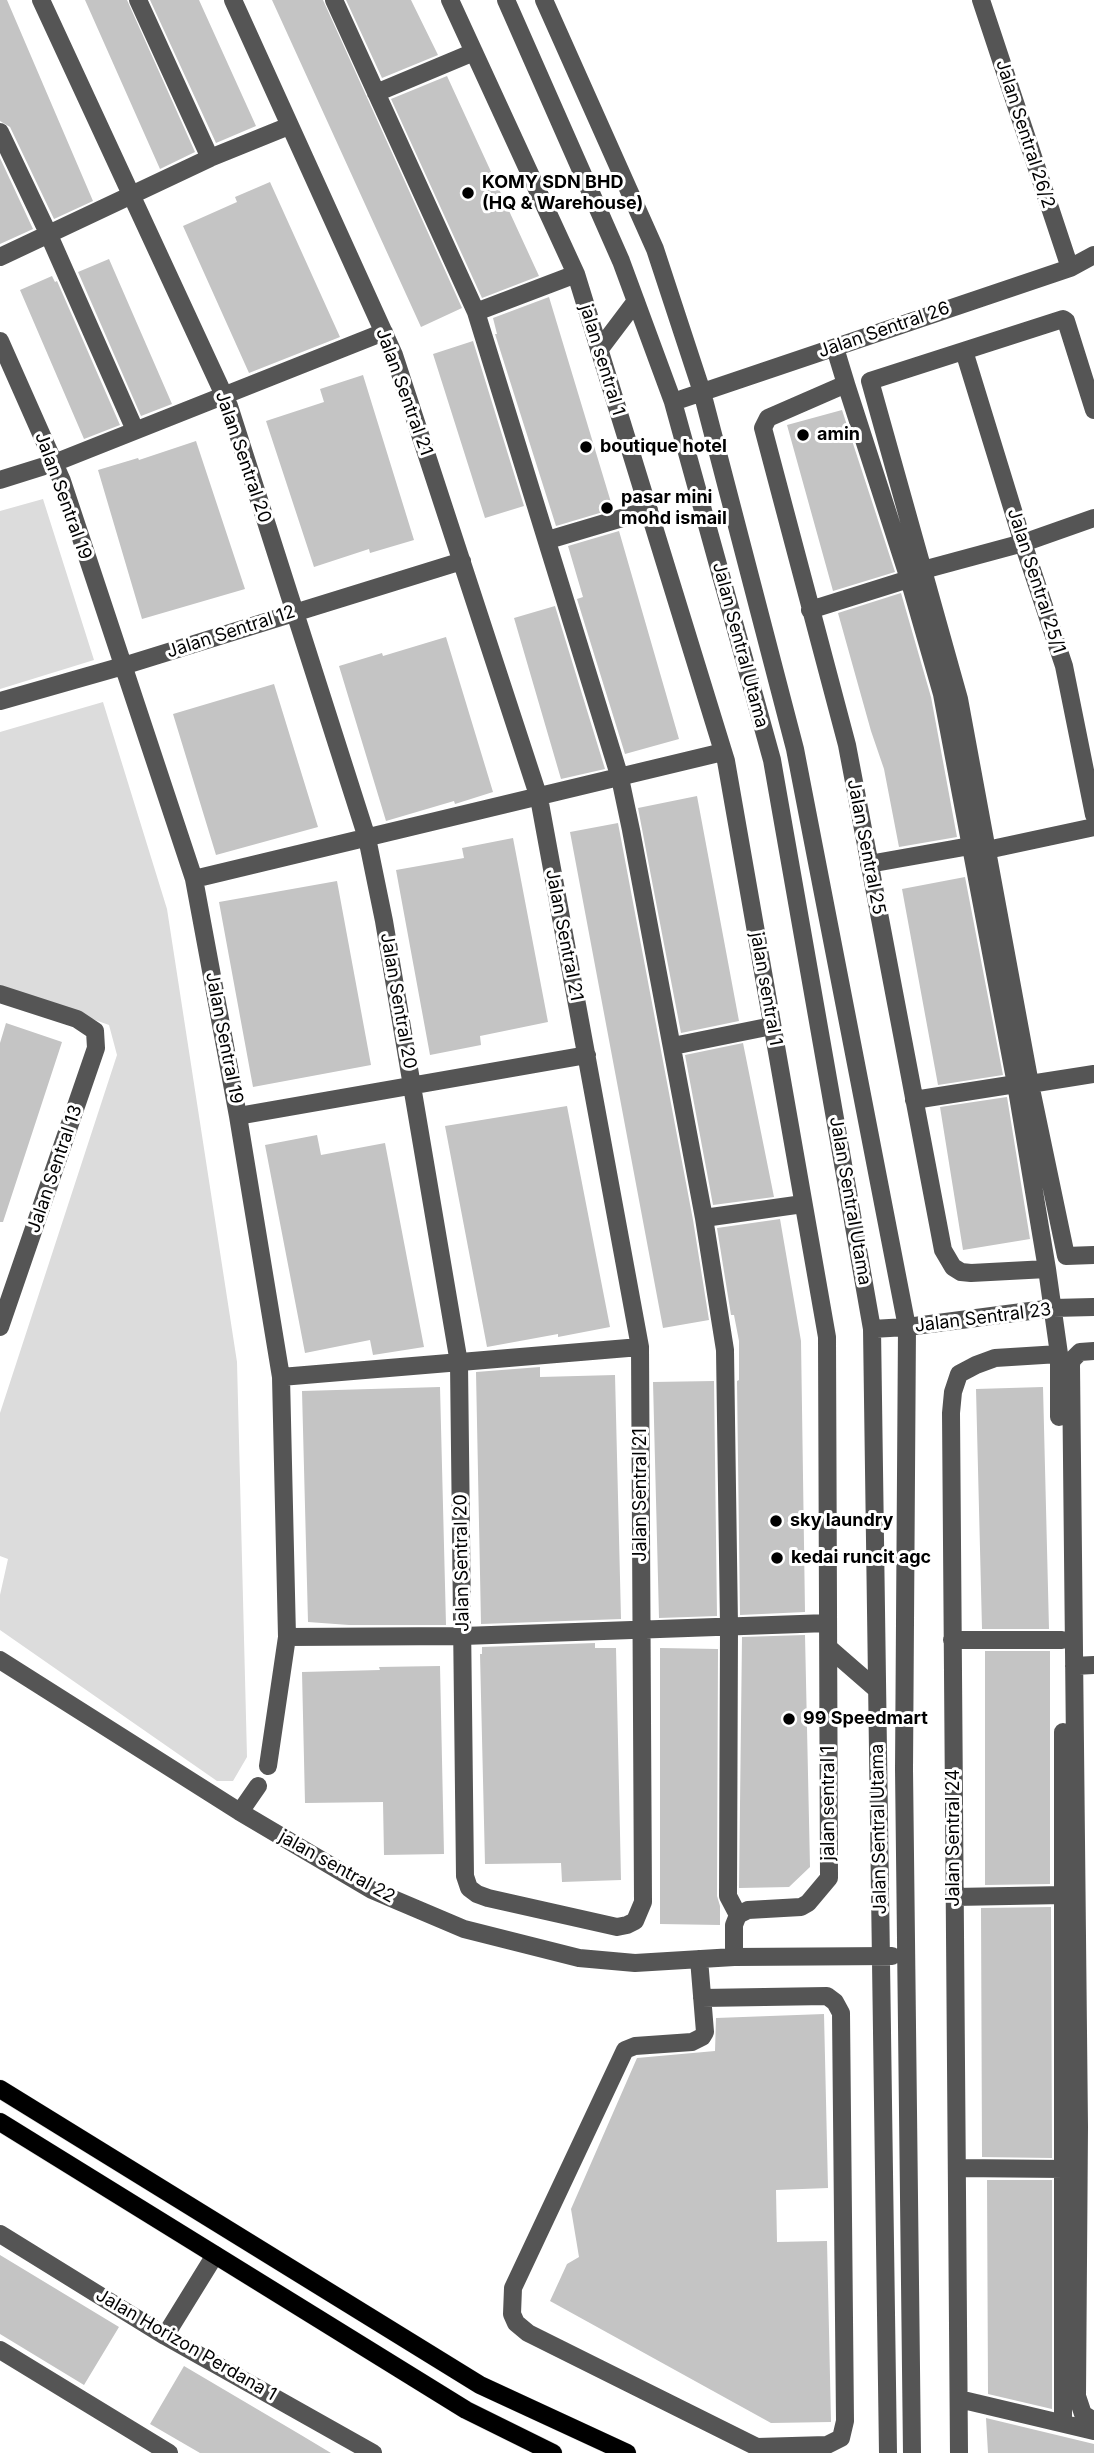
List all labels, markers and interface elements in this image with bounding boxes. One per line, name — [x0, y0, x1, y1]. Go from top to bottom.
street label: Jalan Sentral 26/2 — [991, 57, 1059, 211]
place label: KOMY SDN BHD (HQ & Warehouse) — [482, 172, 643, 214]
marker: KOMY SDN BHD (HQ & Warehouse) — [460, 185, 476, 201]
street label: Jalan Sentral 26 — [815, 297, 953, 363]
street label: jalan sentral 1 — [575, 302, 629, 418]
street label: Jalan Sentral 21 — [371, 325, 437, 459]
street label: Jalan Sentral 20 — [210, 388, 276, 526]
place label: amin — [817, 424, 860, 446]
marker: amin — [795, 427, 811, 443]
street label: Jalan Sentral 19 — [30, 429, 96, 563]
place label: boutique hotel — [600, 436, 727, 458]
marker: boutique hotel — [578, 439, 594, 455]
place label: pasar mini mohd ismail — [621, 487, 727, 530]
marker: pasar mini mohd ismail — [599, 500, 615, 516]
street label: Jalan Sentral 25/1 — [1002, 506, 1070, 656]
street label: Jalan Sentral Utama — [707, 560, 773, 730]
street label: Jalan Sentral 12 — [164, 601, 298, 663]
street label: Jalan Sentral 25 — [842, 778, 890, 916]
street label: Jalan Sentral 21 — [541, 867, 587, 1003]
street label: Jalan Sentral 20 — [375, 931, 421, 1071]
street label: jalan sentral 1 — [745, 931, 787, 1047]
street label: Jalan Sentral 19 — [201, 970, 247, 1106]
street label: Jalan Sentral 13 — [23, 1102, 87, 1236]
street label: Jalan Sentral Utama — [825, 1115, 875, 1287]
street label: Jalan Sentral 23 — [913, 1299, 1053, 1337]
street label: Jalan Sentral 21 — [630, 1428, 652, 1562]
street label: Jalan Sentral 20 — [450, 1494, 474, 1632]
place label: sky laundry — [790, 1510, 893, 1532]
marker: sky laundry — [768, 1513, 784, 1529]
place label: kedai runcit agc — [791, 1547, 931, 1569]
marker: kedai runcit agc — [769, 1550, 785, 1566]
place label: 99 Speedmart — [803, 1708, 928, 1730]
marker: 99 Speedmart — [781, 1711, 797, 1727]
street label: Jalan Sentral Utama — [867, 1743, 891, 1915]
street label: jalan sentral 1 — [818, 1746, 840, 1860]
street label: Jalan Sentral 24 — [943, 1769, 965, 1907]
street label: jalan sentral 22 — [275, 1826, 399, 1908]
street label: Jalan Horizon Perdana 1 — [92, 2284, 280, 2406]

